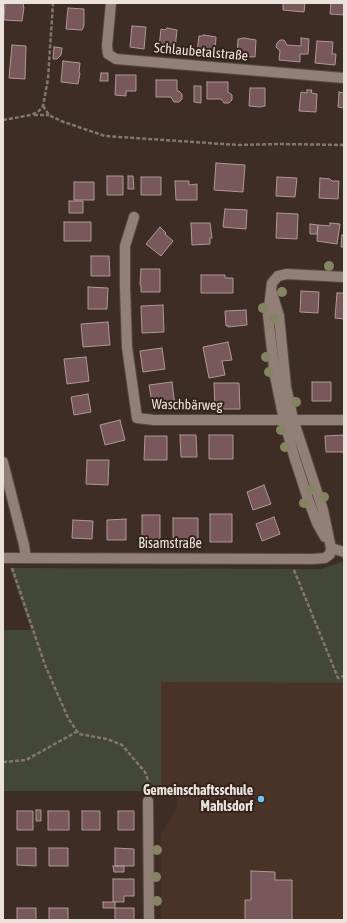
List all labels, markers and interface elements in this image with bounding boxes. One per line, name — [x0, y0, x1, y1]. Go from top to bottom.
street label: Schlaubetalstraße — [153, 40, 249, 64]
street label: Waschbärweg — [151, 396, 223, 414]
street label: Bisamstraße — [138, 536, 202, 552]
place label: Gemeinschaftsschule Mahlsdorf — [143, 783, 253, 816]
marker: Gemeinschaftsschule Mahlsdorf — [256, 794, 266, 804]

